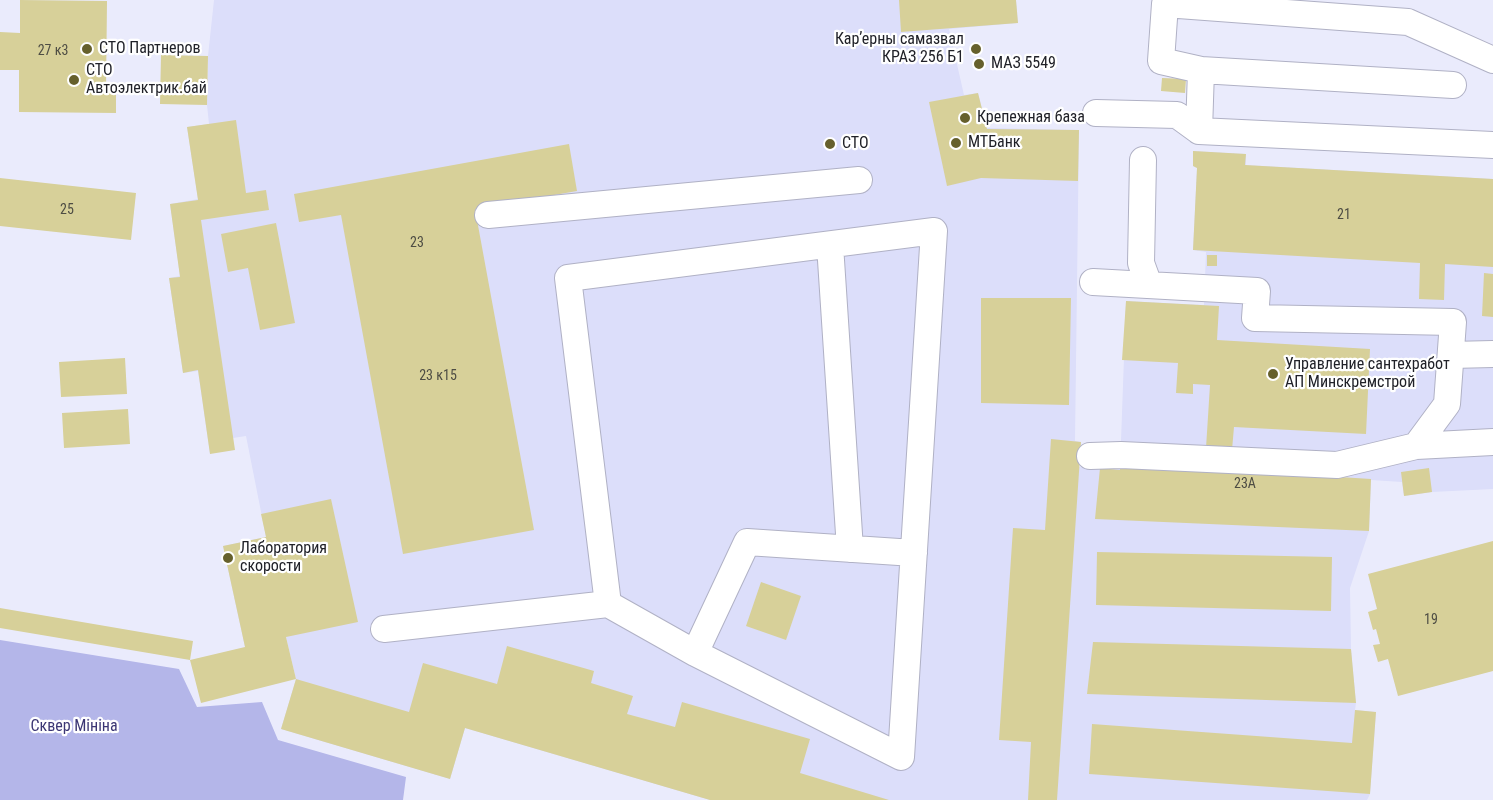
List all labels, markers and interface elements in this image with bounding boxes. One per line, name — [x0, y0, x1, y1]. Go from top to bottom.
place label: Карʼерны самазвал КРАЗ 256 Б1 — [835, 30, 964, 68]
place label: СТО Партнеров — [99, 39, 201, 59]
marker: СТО Партнеров — [80, 42, 94, 56]
marker: Карʼерны самазвал КРАЗ 256 Б1 — [969, 42, 983, 56]
house number: 27 к3 — [38, 43, 68, 59]
place label: МАЗ 5549 — [991, 54, 1056, 74]
marker: МАЗ 5549 — [972, 57, 986, 71]
place label: СТО Автоэлектрик.бай — [86, 61, 207, 99]
marker: СТО Автоэлектрик.бай — [67, 73, 81, 87]
place label: Крепежная база — [977, 108, 1085, 128]
marker: Крепежная база — [958, 111, 972, 125]
place label: МТБанк — [968, 133, 1020, 153]
place label: СТО — [842, 134, 869, 154]
marker: МТБанк — [949, 136, 963, 150]
marker: СТО — [823, 137, 837, 151]
house number: 25 — [60, 202, 74, 218]
house number: 21 — [1337, 207, 1351, 223]
house number: 23 — [410, 235, 424, 251]
place label: Управление сантехработ АП Минскремстрой — [1285, 355, 1450, 393]
marker: Управление сантехработ АП Минскремстрой — [1266, 367, 1280, 381]
house number: 23 к15 — [419, 368, 457, 384]
house number: 23А — [1234, 476, 1256, 492]
place label: Лаборатория скорости — [240, 539, 327, 577]
marker: Лаборатория скорости — [221, 551, 235, 565]
house number: 19 — [1424, 612, 1438, 628]
park label: Сквер Мініна — [30, 717, 118, 737]

